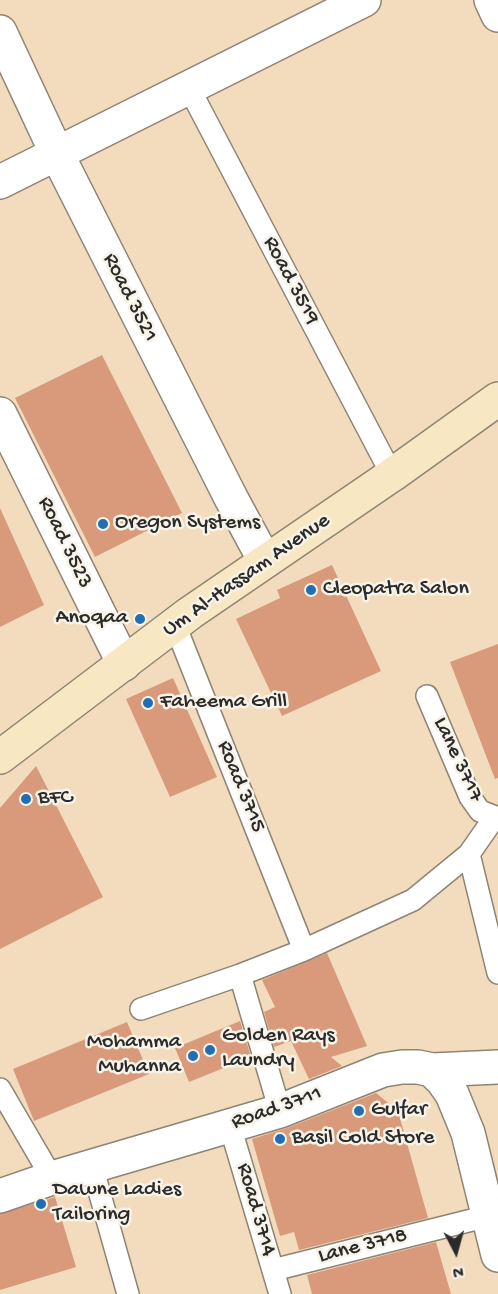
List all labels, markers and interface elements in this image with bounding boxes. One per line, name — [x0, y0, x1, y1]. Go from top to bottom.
street label: Road 3519 — [256, 232, 324, 330]
street label: Road 3521 — [95, 249, 163, 347]
street label: Road 3523 — [31, 493, 97, 593]
street label: Um Al-Hassam Avenue — [158, 508, 336, 644]
place label: Oregon Systems — [115, 511, 260, 537]
marker: Oregon Systems — [96, 517, 110, 531]
place label: Cleopatra Salon — [323, 577, 469, 603]
marker: Cleopatra Salon — [304, 583, 318, 597]
place label: Anoqaa — [56, 606, 128, 632]
marker: Anoqaa — [133, 612, 147, 626]
place label: Faheema Grill — [160, 690, 287, 716]
marker: Faheema Grill — [141, 696, 155, 710]
street label: Lane 3717 — [426, 713, 488, 807]
street label: Road 3715 — [210, 737, 270, 837]
place label: BFC — [38, 786, 72, 812]
marker: BFC — [19, 792, 33, 806]
place label: Golden Rays Laundry — [222, 1024, 335, 1076]
place label: Mohamma Muhanna — [87, 1030, 181, 1082]
marker: Golden Rays Laundry — [203, 1043, 217, 1057]
marker: Mohamma Muhanna — [186, 1049, 200, 1063]
street label: Road 3711 — [228, 1081, 326, 1137]
place label: Gulfar — [371, 1098, 427, 1124]
marker: Gulfar — [352, 1104, 366, 1118]
place label: Basil Cold Store — [292, 1126, 434, 1152]
marker: Basil Cold Store — [273, 1132, 287, 1146]
street label: Road 3714 — [229, 1161, 281, 1259]
place label: Dawne Ladies Tailoring — [53, 1178, 181, 1230]
marker: Dawne Ladies Tailoring — [34, 1197, 48, 1211]
north arrow — [426, 1222, 486, 1282]
street label: Lane 3718 — [316, 1223, 410, 1271]
text: N — [452, 1260, 464, 1280]

